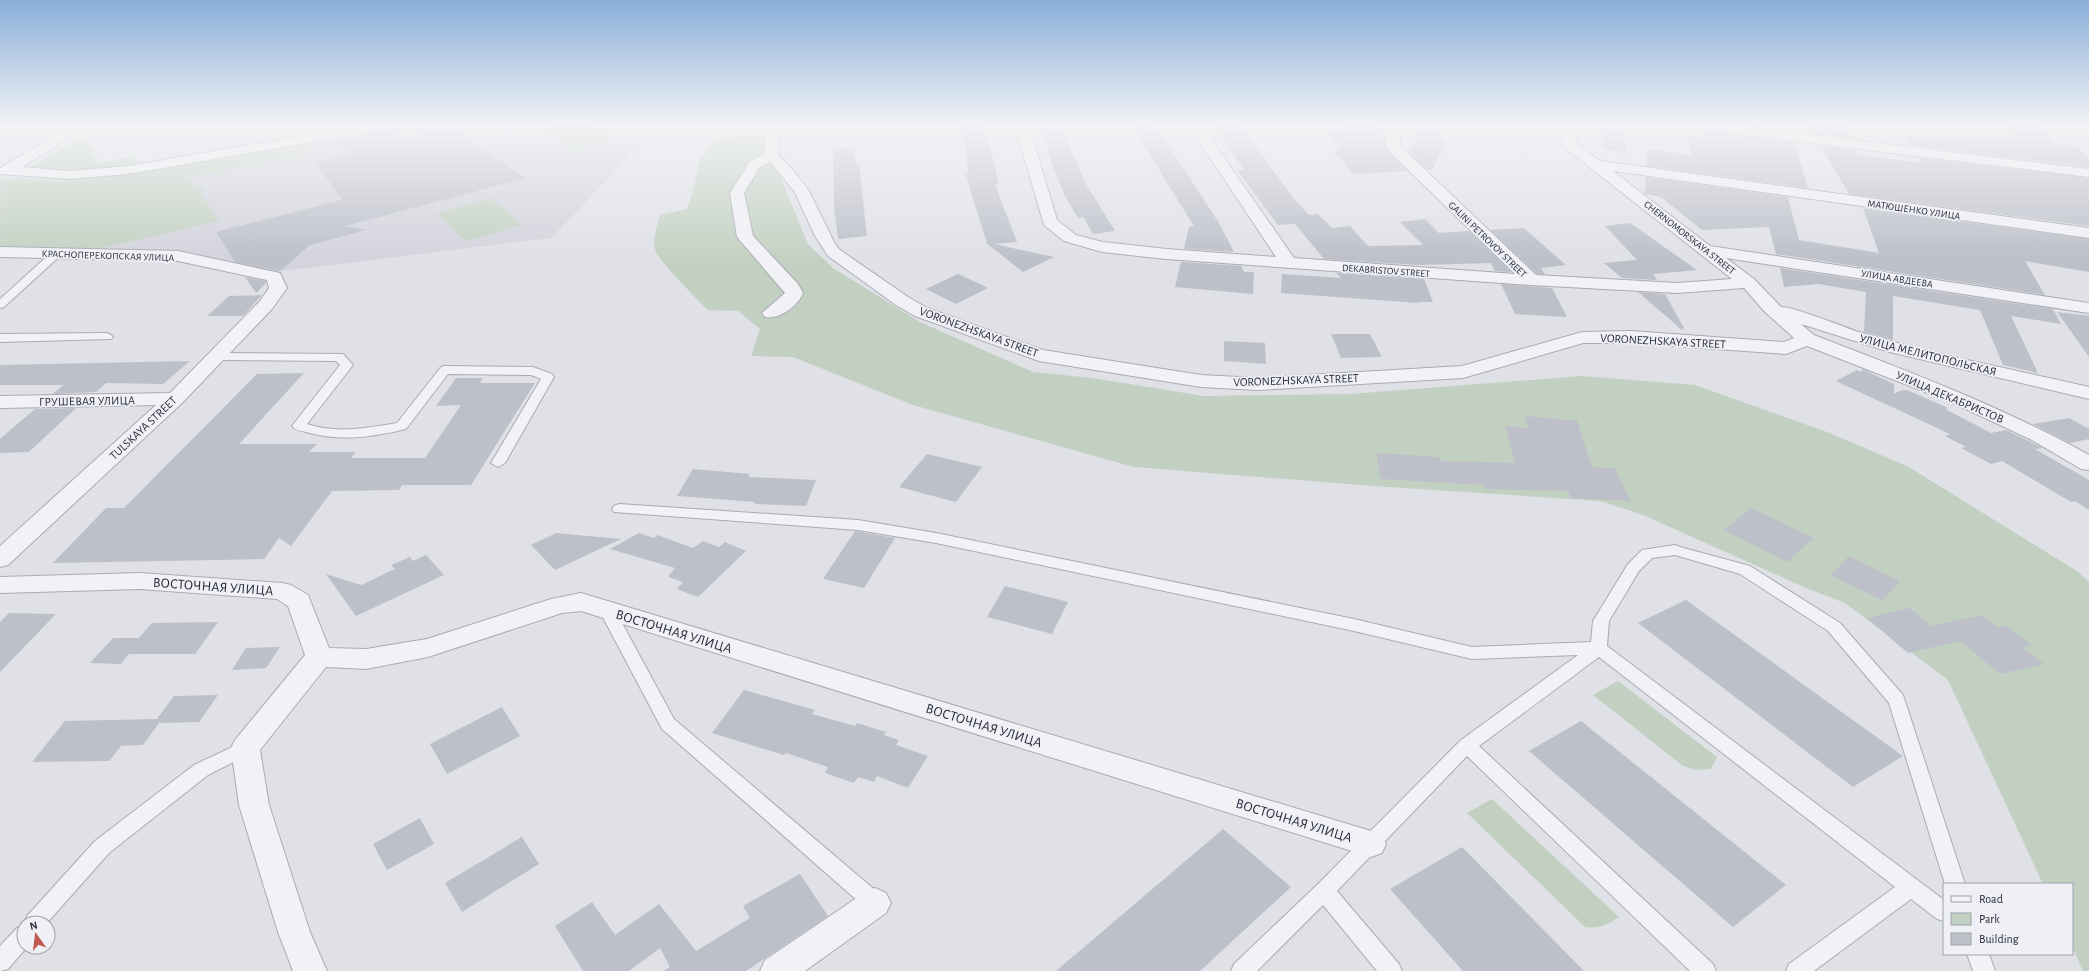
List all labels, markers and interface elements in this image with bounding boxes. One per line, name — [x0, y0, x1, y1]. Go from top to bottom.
street label: CHERNOMORSKAYA STREET — [1642, 199, 1737, 276]
street label: МАТЮШЕНКО УЛИЦА — [1867, 199, 1961, 221]
street label: GALINI PETROVOY STREET — [1446, 200, 1528, 280]
street label: КРАСНОПЕРЕКОПСКАЯ УЛИЦА — [42, 249, 175, 263]
street label: DEKABRISTOV STREET — [1342, 263, 1430, 279]
street label: УЛИЦА АВДЕЕВА — [1860, 268, 1934, 290]
street label: VORONEZHSKAYA STREET — [918, 305, 1040, 359]
street label: VORONEZHSKAYA STREET — [1600, 332, 1726, 350]
street label: УЛИЦА МЕЛИТОПОЛЬСКАЯ — [1858, 332, 1998, 378]
street label: УЛИЦА ДЕКАБРИСТОВ — [1894, 369, 2006, 425]
street label: VORONEZHSKAYA STREET — [1233, 372, 1359, 388]
street label: ГРУШЕВАЯ УЛИЦА — [39, 394, 135, 408]
street label: TULSKAYA STREET — [107, 394, 179, 462]
street label: ВОСТОЧНАЯ УЛИЦА — [152, 576, 274, 598]
street label: ВОСТОЧНАЯ УЛИЦА — [614, 608, 734, 656]
street label: ВОСТОЧНАЯ УЛИЦА — [924, 702, 1044, 750]
street label: ВОСТОЧНАЯ УЛИЦА — [1234, 797, 1354, 845]
legend — [1943, 883, 2073, 955]
text: Road — [1979, 893, 2003, 905]
text: Park — [1979, 913, 2000, 925]
north arrow — [16, 915, 56, 955]
text: N — [29, 920, 39, 932]
text: Building — [1979, 933, 2019, 945]

